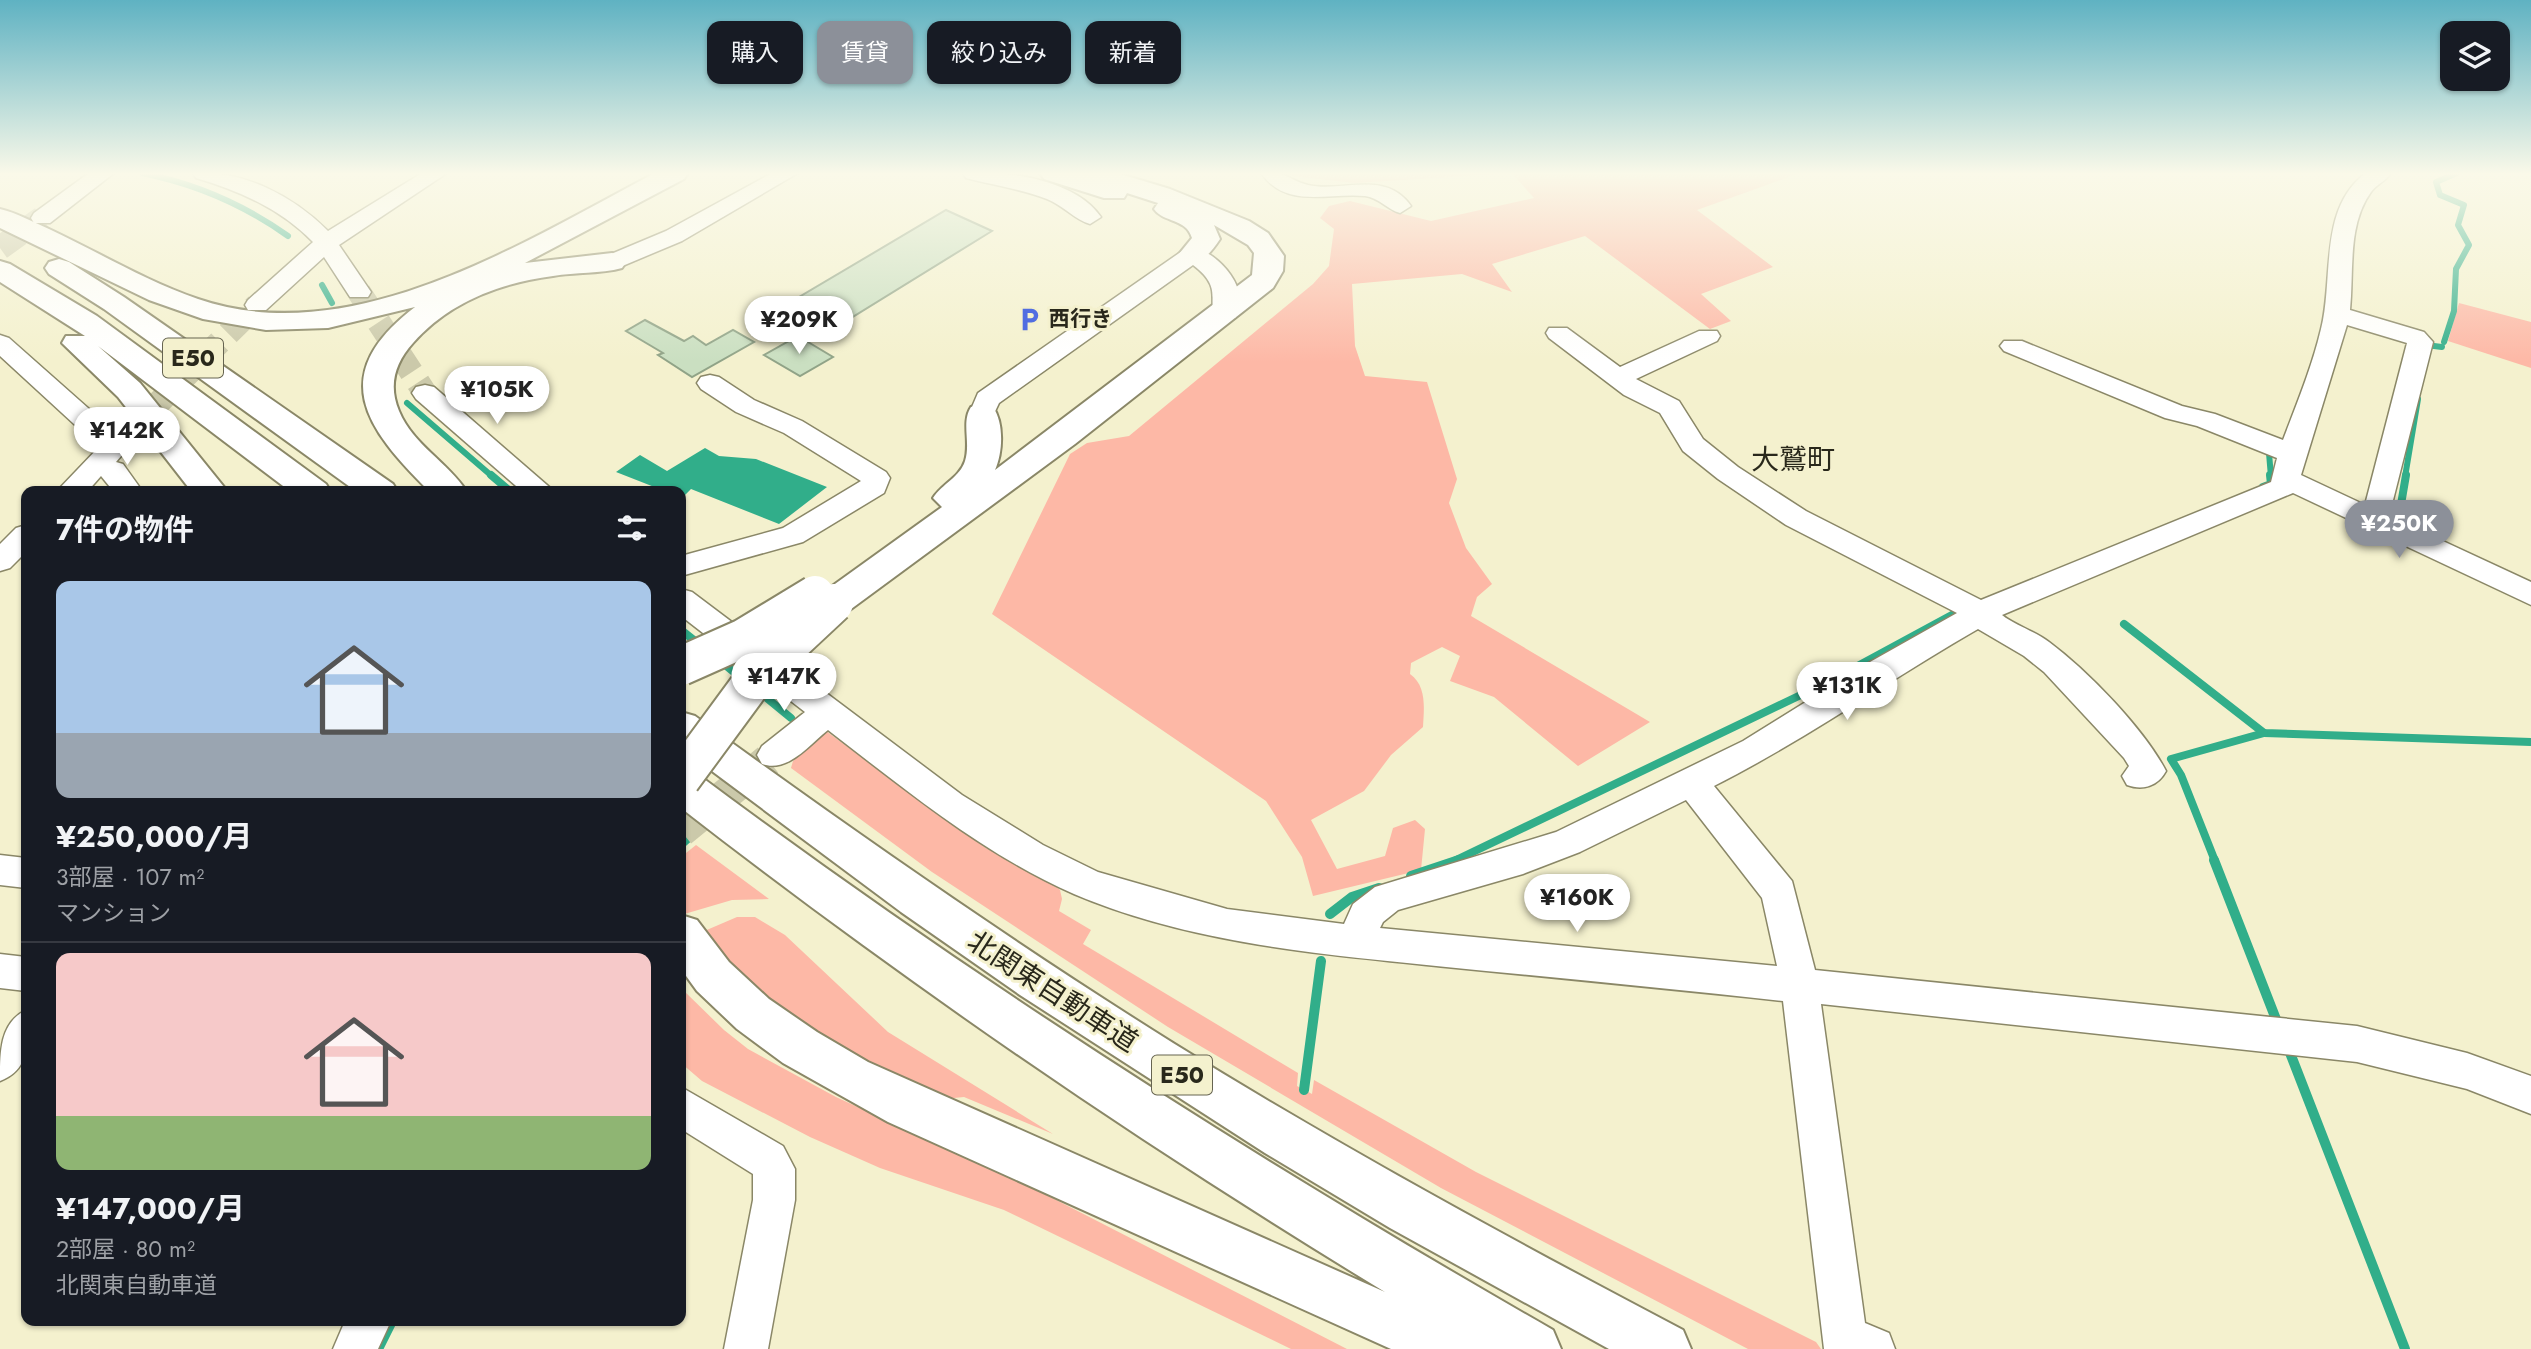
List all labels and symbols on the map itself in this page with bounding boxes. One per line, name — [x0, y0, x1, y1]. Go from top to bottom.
pin: ¥209K — [750, 296, 848, 356]
place label: 西行き — [1049, 304, 1112, 334]
parking icon: 西行き — [1015, 305, 1043, 333]
road number: E50 — [163, 338, 223, 378]
pin: ¥105K — [448, 366, 546, 426]
pin: ¥142K — [78, 407, 176, 467]
district label: 大鷲町 — [1751, 439, 1835, 480]
pin: ¥250K — [2350, 500, 2448, 560]
pin: ¥147K — [735, 654, 833, 713]
pin: ¥131K — [1798, 662, 1896, 722]
pin: ¥160K — [1528, 874, 1626, 934]
street label: 北関東自動車道 — [959, 921, 1146, 1062]
road number: E50 — [1152, 1056, 1212, 1094]

